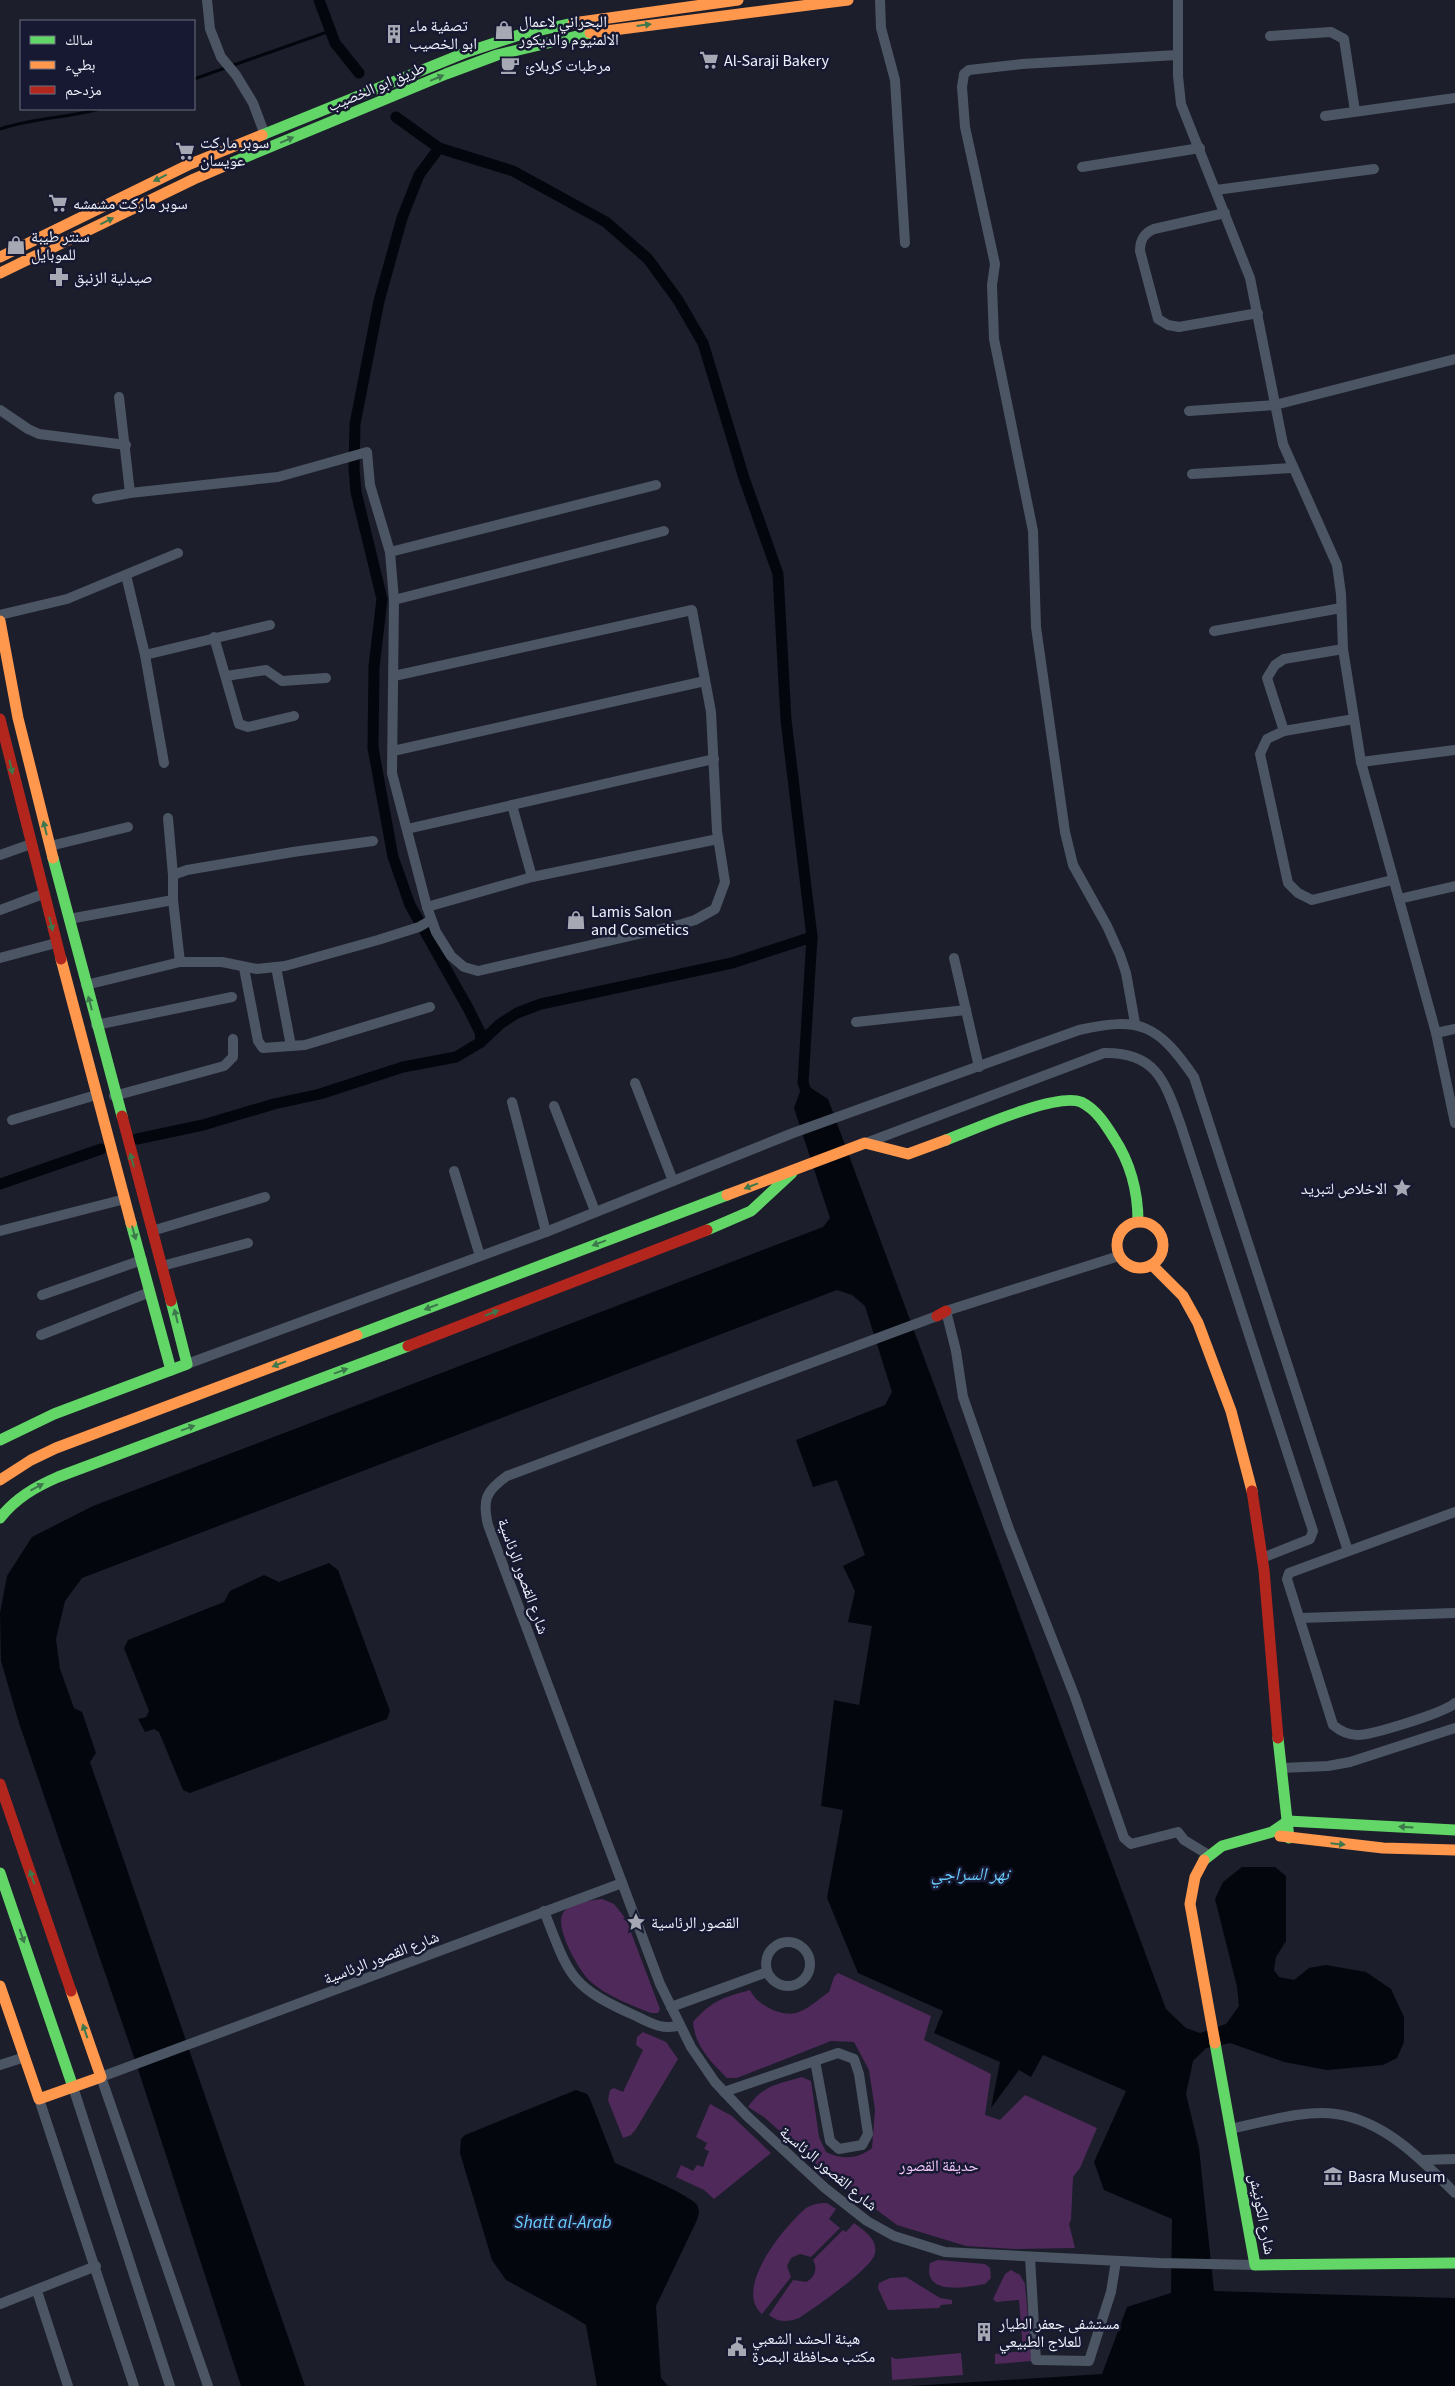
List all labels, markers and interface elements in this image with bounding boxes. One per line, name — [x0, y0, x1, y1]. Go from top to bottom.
place label: البحراني لاعمال الالمنيوم والديكور — [518, 11, 619, 51]
place label: تصفية ماء ابو الخصيب — [409, 15, 477, 55]
shop icon: البحراني لاعمال الالمنيوم والديكور — [493, 19, 515, 41]
legend — [20, 20, 195, 110]
one-way arrow — [637, 21, 653, 29]
building icon: تصفية ماء ابو الخصيب — [383, 23, 405, 45]
text: سالك — [65, 30, 93, 51]
supermarket icon: Al-Saraji Bakery — [698, 49, 720, 71]
place label: Al-Saraji Bakery — [724, 50, 829, 72]
cafe icon: مرطبات كربلائ — [499, 54, 521, 76]
text: بطيء — [65, 55, 95, 77]
place label: مرطبات كربلائ — [525, 55, 611, 77]
street label: طريق ابو الخصيب — [324, 56, 429, 117]
one-way arrow — [430, 73, 444, 81]
text: مزدحم — [65, 80, 102, 101]
place label: سوبر ماركت عويسان — [200, 132, 269, 172]
one-way arrow — [280, 136, 294, 144]
supermarket icon: سوبر ماركت عويسان — [174, 140, 196, 162]
one-way arrow — [153, 174, 168, 182]
supermarket icon: سوبر ماركت مشمشه — [47, 192, 69, 214]
place label: سوبر ماركت مشمشه — [73, 193, 188, 215]
one-way arrow — [100, 217, 114, 225]
place label: سنتر طيبة للموبايل — [31, 226, 90, 266]
shop icon: سنتر طيبة للموبايل — [5, 234, 27, 256]
pharmacy icon: صيدلية الزنبق — [48, 266, 70, 288]
place label: صيدلية الزنبق — [74, 267, 153, 289]
one-way arrow — [7, 759, 15, 774]
one-way arrow — [41, 821, 49, 836]
place label: Lamis Salon and Cosmetics — [591, 901, 689, 941]
shop icon: Lamis Salon and Cosmetics — [565, 909, 587, 931]
one-way arrow — [47, 917, 55, 932]
one-way arrow — [86, 995, 94, 1010]
one-way arrow — [128, 1152, 136, 1167]
place icon: الاخلاص لتبريد — [1391, 1177, 1413, 1199]
place label: الاخلاص لتبريد — [1301, 1178, 1387, 1200]
one-way arrow — [744, 1182, 759, 1190]
one-way arrow — [131, 1226, 139, 1241]
one-way arrow — [592, 1240, 607, 1247]
one-way arrow — [423, 1303, 438, 1311]
one-way arrow — [171, 1309, 179, 1324]
one-way arrow — [485, 1309, 500, 1317]
one-way arrow — [271, 1360, 286, 1368]
one-way arrow — [333, 1367, 348, 1374]
one-way arrow — [181, 1424, 196, 1432]
one-way arrow — [30, 1483, 44, 1491]
street label: شارع القصور الرئاسية — [492, 1515, 554, 1637]
one-way arrow — [1398, 1823, 1414, 1831]
one-way arrow — [1330, 1840, 1346, 1848]
water label: نهر السراجي — [931, 1862, 1012, 1889]
one-way arrow — [28, 1870, 35, 1885]
place icon: القصور الرئاسية — [625, 1911, 647, 1933]
place label: القصور الرئاسية — [651, 1912, 739, 1934]
street label: شارع القصور الرئاسية — [320, 1926, 442, 1990]
one-way arrow — [18, 1928, 26, 1943]
one-way arrow — [81, 2023, 89, 2038]
street label: شارع القصور الرئاسية — [775, 2121, 882, 2216]
park label: حديقة القصور — [898, 2155, 979, 2177]
museum icon: Basra Museum — [1322, 2165, 1344, 2187]
place label: Basra Museum — [1348, 2166, 1446, 2188]
street label: شارع الكونيش — [1243, 2172, 1281, 2257]
water label: Shatt al-Arab — [514, 2210, 612, 2235]
place label: مستشفى جعفر الطيار للعلاج الطبيعي — [998, 2313, 1120, 2354]
building icon: مستشفى جعفر الطيار للعلاج الطبيعي — [973, 2321, 995, 2343]
place label: هيئة الحشد الشعبي مكتب محافظة البصرة — [752, 2328, 875, 2368]
public building icon: هيئة الحشد الشعبي مكتب محافظة البصرة — [726, 2336, 748, 2358]

